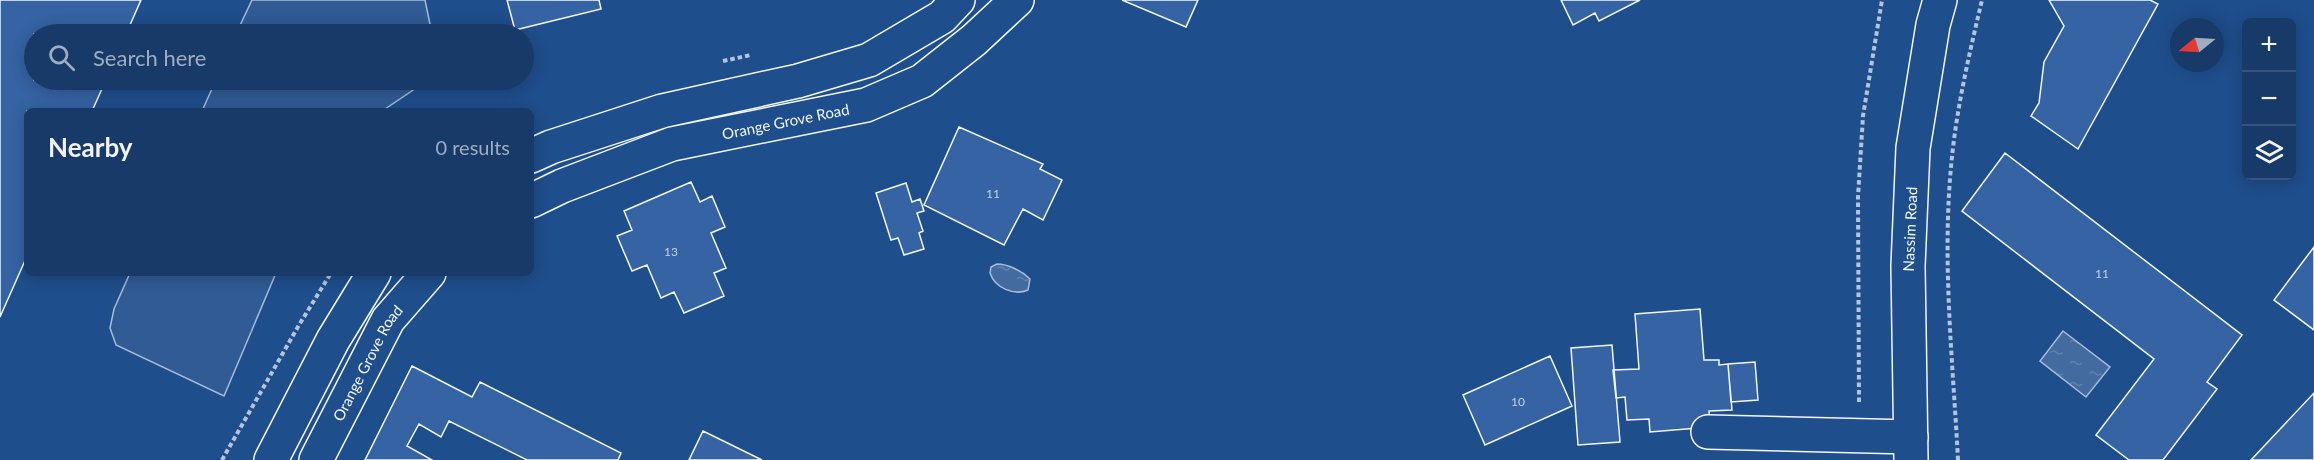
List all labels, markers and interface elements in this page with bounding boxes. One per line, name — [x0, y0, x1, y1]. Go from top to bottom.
north arrow — [2170, 18, 2224, 72]
map controls — [2242, 18, 2296, 180]
button: + — [2242, 18, 2296, 72]
search box — [24, 24, 534, 90]
icon: search — [45, 41, 78, 74]
text: Search here — [93, 44, 206, 71]
button: − — [2242, 72, 2296, 126]
street label: Orange Grove Road — [720, 100, 851, 143]
button: layers — [2242, 126, 2296, 180]
text: Nearby — [48, 131, 133, 163]
text: 0 results — [435, 135, 510, 159]
house number: 11 — [986, 186, 1000, 201]
street label: Nassim Road — [1899, 186, 1920, 272]
house number: 13 — [664, 244, 678, 259]
house number: 11 — [2095, 266, 2109, 281]
street label: Orange Grove Road — [329, 301, 406, 424]
house number: 10 — [1511, 394, 1525, 409]

